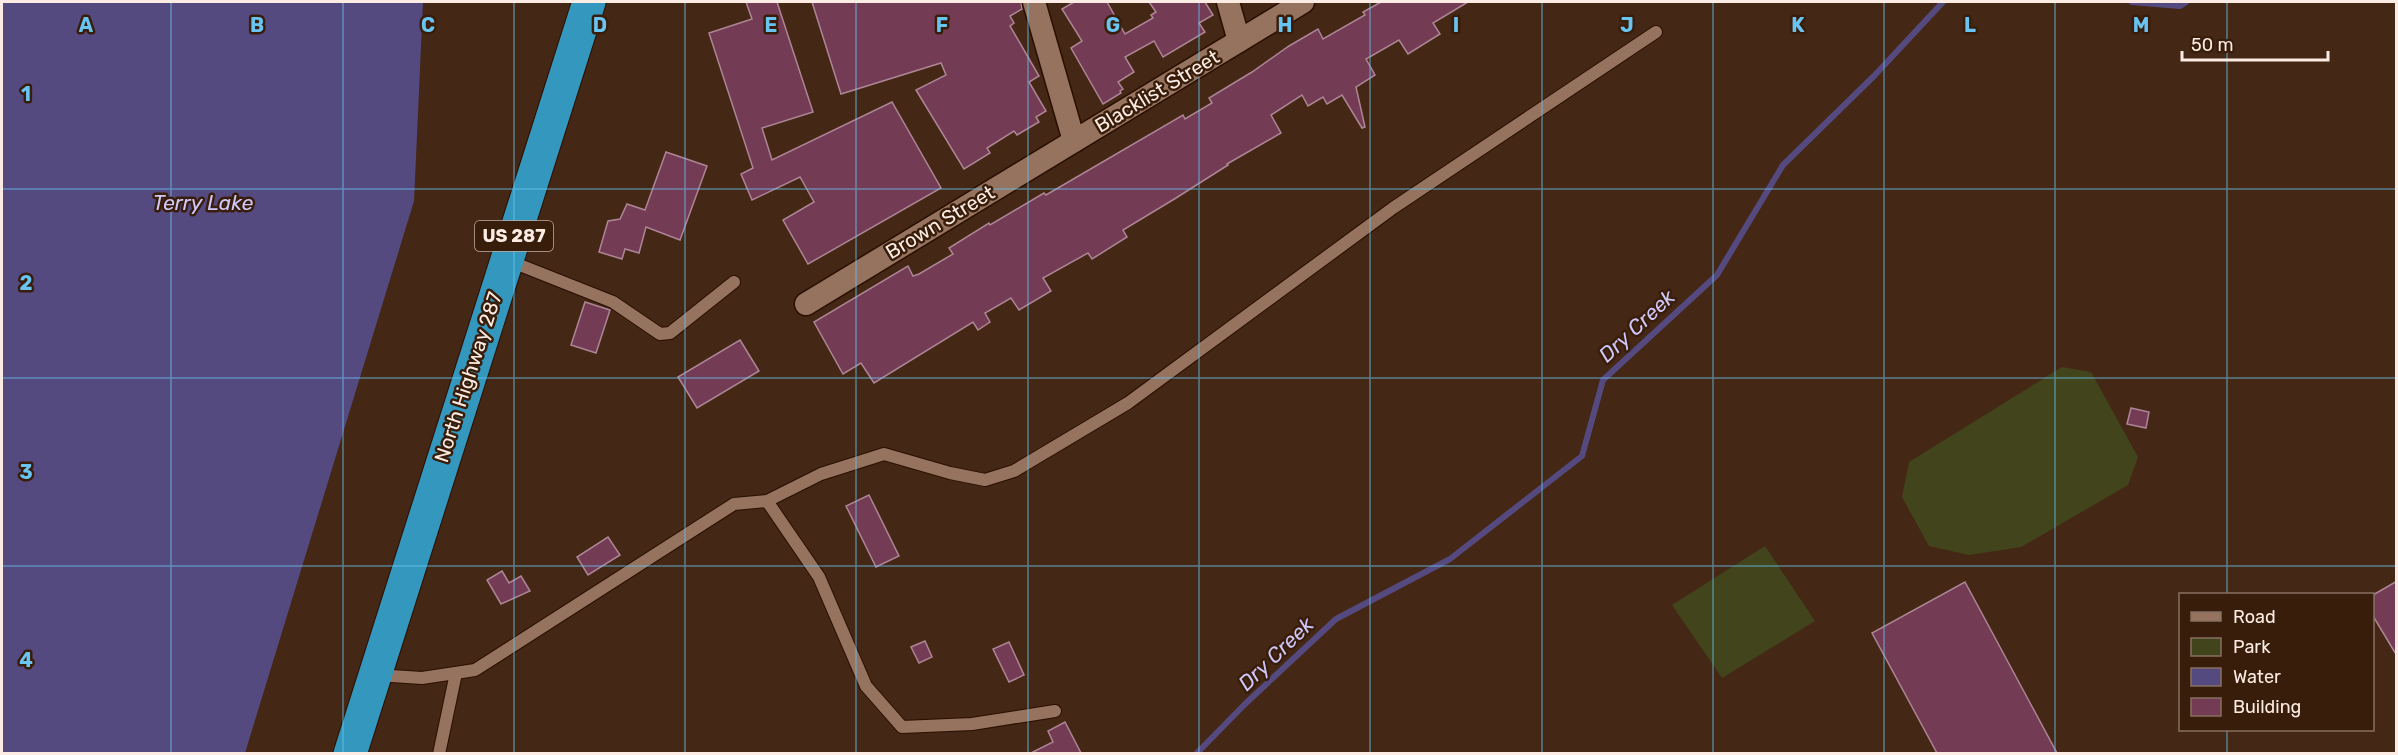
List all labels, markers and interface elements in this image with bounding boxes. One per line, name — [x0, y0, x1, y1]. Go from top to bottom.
text: A — [79, 13, 94, 37]
text: B — [250, 13, 264, 37]
text: C — [421, 13, 435, 37]
text: D — [593, 13, 607, 37]
text: E — [765, 13, 777, 37]
text: F — [936, 13, 948, 37]
text: G — [1106, 13, 1120, 37]
text: H — [1278, 13, 1292, 37]
text: I — [1453, 13, 1459, 37]
text: J — [1620, 13, 1634, 37]
text: K — [1791, 13, 1805, 37]
text: L — [1964, 13, 1976, 37]
text: M — [2133, 13, 2149, 37]
scale bar — [2182, 24, 2328, 62]
text: 50 m — [2191, 34, 2234, 56]
street label: Blacklist Street — [1090, 44, 1224, 138]
text: 1 — [21, 82, 31, 106]
street label: Brown Street — [881, 180, 999, 264]
water label: Terry Lake — [153, 190, 253, 215]
road number: US 287 — [475, 221, 553, 251]
text: 2 — [20, 271, 33, 295]
water label: Dry Creek — [1593, 283, 1681, 367]
street label: North Highway 287 — [429, 289, 507, 465]
text: 3 — [19, 460, 33, 484]
legend — [2179, 593, 2374, 731]
text: Road — [2233, 606, 2276, 628]
water label: Dry Creek — [1233, 611, 1319, 696]
text: Park — [2233, 636, 2271, 658]
text: 4 — [19, 648, 33, 672]
text: Water — [2233, 666, 2281, 688]
text: Building — [2233, 696, 2301, 718]

